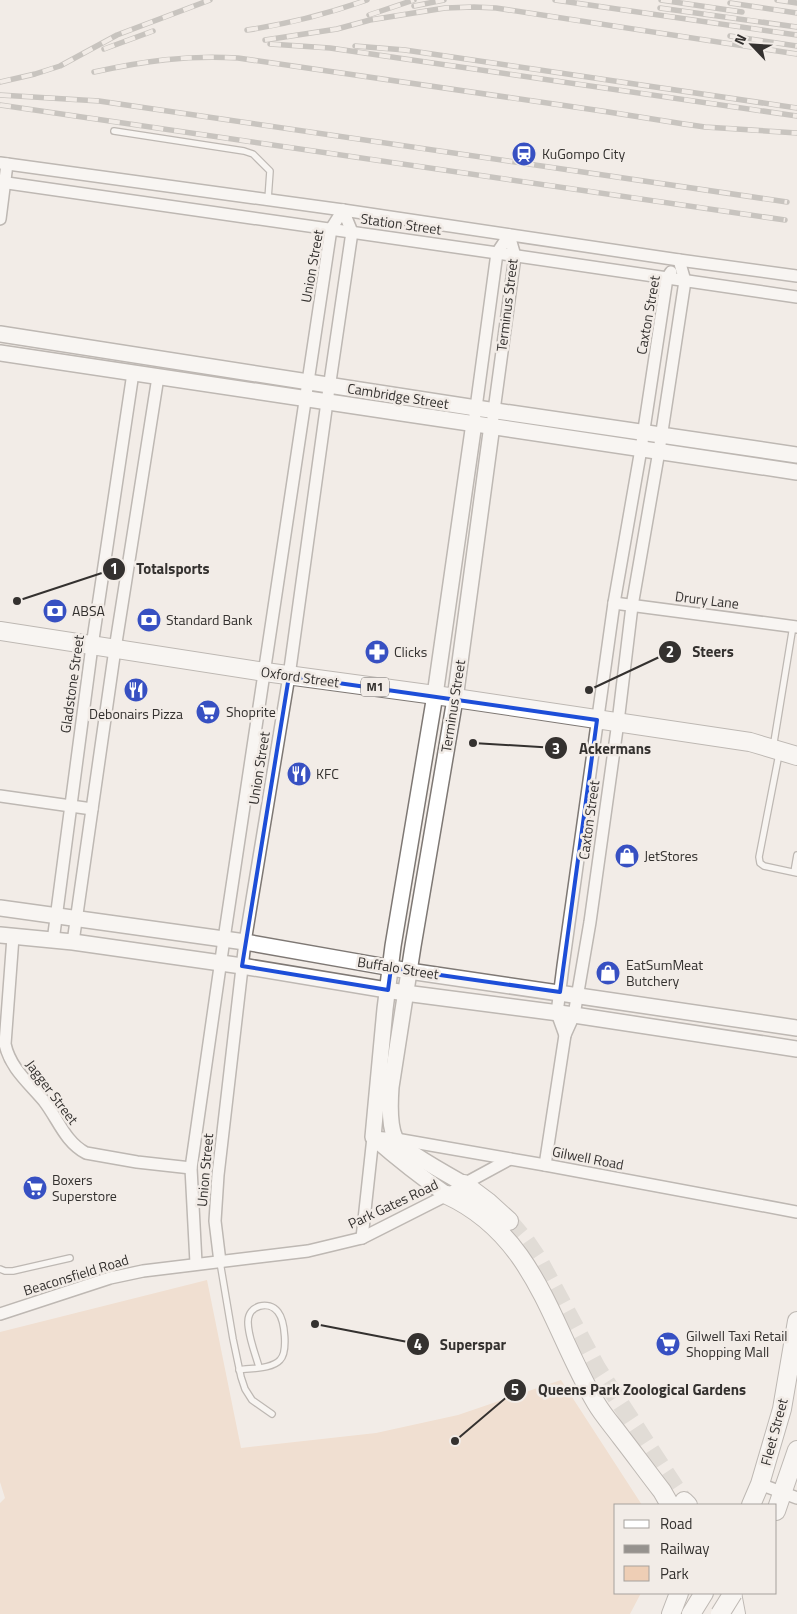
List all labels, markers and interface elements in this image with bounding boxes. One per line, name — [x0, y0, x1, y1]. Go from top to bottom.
north arrow — [727, 20, 777, 70]
text: N — [728, 30, 751, 48]
station icon: KuGompo City — [511, 141, 537, 167]
place label: KuGompo City — [542, 143, 625, 164]
street label: Station Street — [359, 207, 443, 240]
street label: Union Street — [295, 228, 328, 304]
street label: Terminus Street — [490, 257, 523, 353]
street label: Caxton Street — [630, 274, 665, 356]
street label: Cambridge Street — [346, 377, 450, 414]
callout: Totalsports — [102, 554, 220, 584]
text: 1 — [110, 557, 118, 580]
text: Totalsports — [136, 557, 210, 580]
street label: Drury Lane — [674, 585, 740, 614]
bank icon: ABSA — [42, 598, 68, 624]
place label: ABSA — [72, 600, 105, 621]
bank icon: Standard Bank — [136, 607, 162, 633]
place label: Standard Bank — [166, 609, 253, 630]
street label: Gladstone Street — [54, 633, 89, 734]
callout: Steers — [657, 637, 744, 667]
pharmacy icon: Clicks — [364, 639, 390, 665]
text: 2 — [666, 640, 674, 663]
text: Steers — [692, 640, 734, 663]
place label: Clicks — [394, 641, 427, 662]
street label: Terminus Street — [435, 658, 470, 754]
street label: Oxford Street — [260, 661, 341, 692]
restaurant icon: Debonairs Pizza — [123, 677, 149, 703]
road number: M1 — [361, 678, 389, 696]
supermarket icon: Shoprite — [195, 699, 221, 725]
place label: Shoprite — [226, 701, 276, 722]
place label: Debonairs Pizza — [89, 703, 183, 724]
street label: Union Street — [242, 730, 275, 806]
callout: Ackermans — [543, 733, 661, 763]
text: 3 — [552, 737, 560, 760]
text: Ackermans — [579, 737, 651, 760]
restaurant icon: KFC — [286, 761, 312, 787]
place label: KFC — [316, 763, 339, 784]
street label: Caxton Street — [573, 779, 604, 861]
shop icon: JetStores — [614, 843, 640, 869]
place label: JetStores — [644, 845, 698, 866]
street label: Buffalo Street — [356, 951, 440, 984]
place label: EatSumMeat Butchery — [626, 954, 703, 991]
shop icon: EatSumMeat Butchery — [595, 960, 621, 986]
street label: Jagger Street — [21, 1055, 84, 1129]
street label: Union Street — [191, 1132, 218, 1208]
street label: Gilwell Road — [551, 1140, 626, 1175]
place label: Boxers Superstore — [52, 1169, 117, 1206]
street label: Park Gates Road — [344, 1173, 441, 1234]
supermarket icon: Boxers Superstore — [22, 1175, 48, 1201]
street label: Beaconsfield Road — [21, 1249, 131, 1300]
place label: Gilwell Taxi Retail Shopping Mall — [686, 1325, 788, 1362]
callout: Superspar — [405, 1329, 517, 1359]
supermarket icon: Gilwell Taxi Retail Shopping Mall — [655, 1331, 681, 1357]
text: 4 — [414, 1333, 422, 1356]
text: Superspar — [440, 1333, 507, 1356]
callout: Queens Park Zoological Gardens — [503, 1375, 756, 1405]
text: 5 — [511, 1378, 519, 1401]
text: Queens Park Zoological Gardens — [538, 1378, 746, 1401]
street label: Fleet Street — [754, 1396, 793, 1468]
legend — [614, 1504, 777, 1594]
text: Road — [660, 1512, 692, 1535]
text: Railway — [660, 1537, 710, 1560]
text: Park — [660, 1562, 689, 1585]

